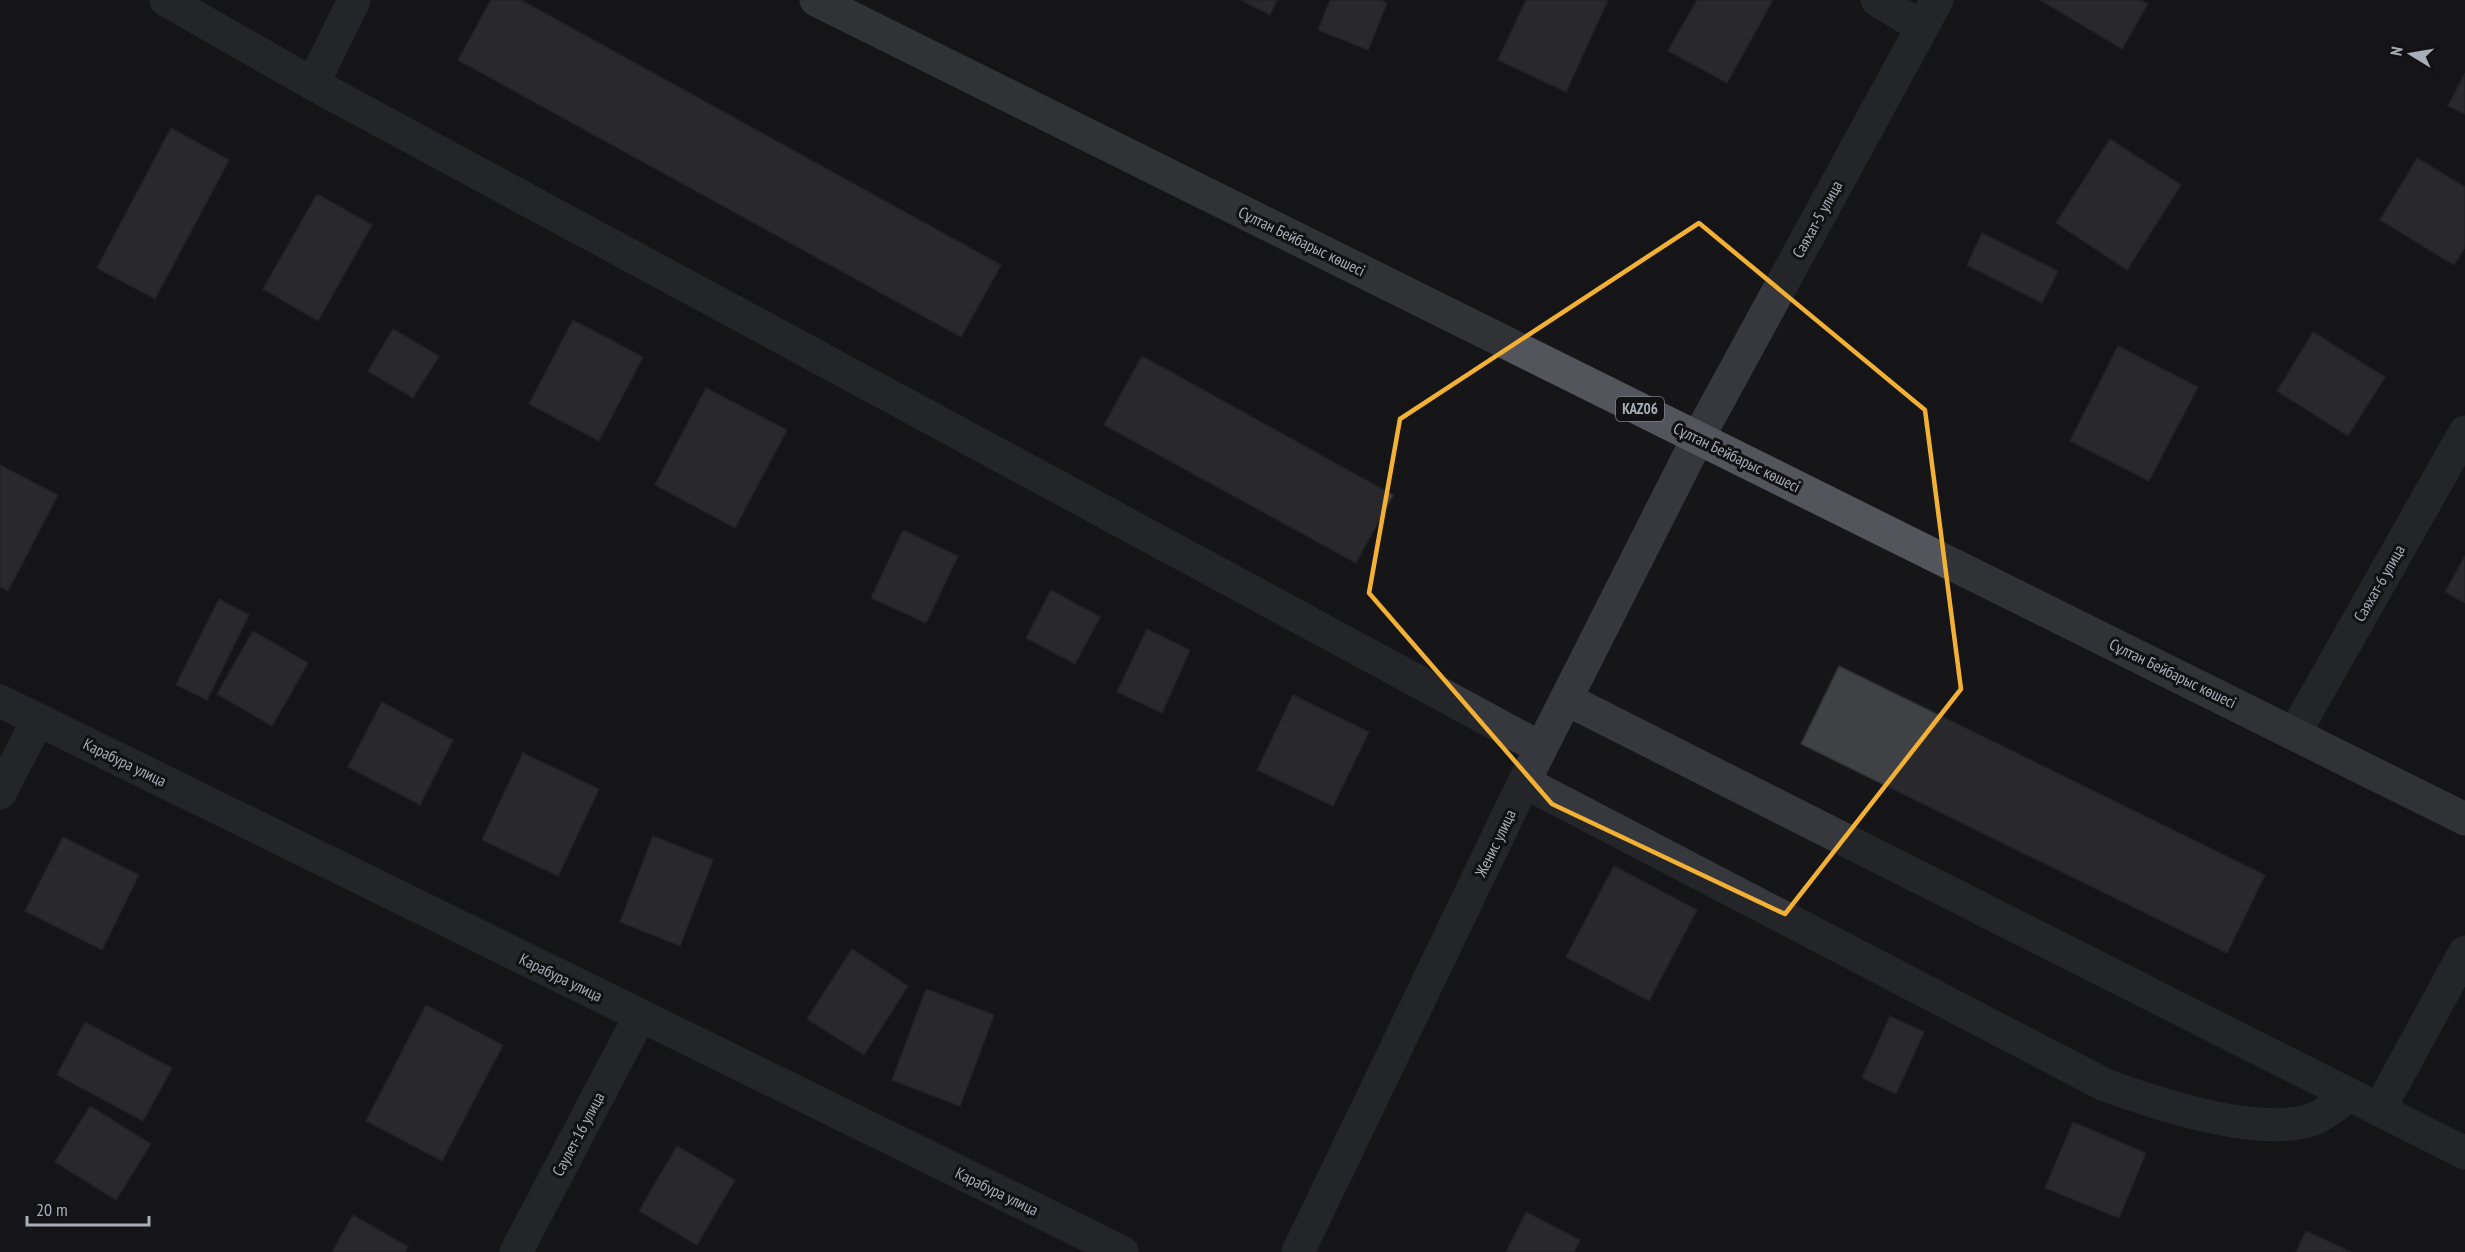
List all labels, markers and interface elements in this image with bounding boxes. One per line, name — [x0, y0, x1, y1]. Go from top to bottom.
north arrow — [2381, 24, 2441, 84]
text: N — [2386, 45, 2407, 57]
street label: Саяхат-5 улица — [1788, 177, 1846, 261]
street label: Сұлтан Бейбарыс көшесі — [1235, 202, 1369, 280]
road number: KAZ06 — [1616, 397, 1664, 421]
street label: Сұлтан Бейбарыс көшесі — [1670, 418, 1804, 496]
street label: Саяхат-6 улица — [2349, 541, 2409, 625]
street label: Сұлтан Бейбарыс көшесі — [2106, 634, 2240, 712]
street label: Карабура улица — [80, 733, 170, 791]
street label: Женис улица — [1470, 806, 1520, 881]
street label: Карабура улица — [516, 948, 606, 1006]
street label: Саулет-16 улица — [547, 1089, 609, 1179]
street label: Карабура улица — [952, 1162, 1042, 1220]
scale bar — [27, 1189, 148, 1227]
text: 20 m — [36, 1198, 68, 1221]

